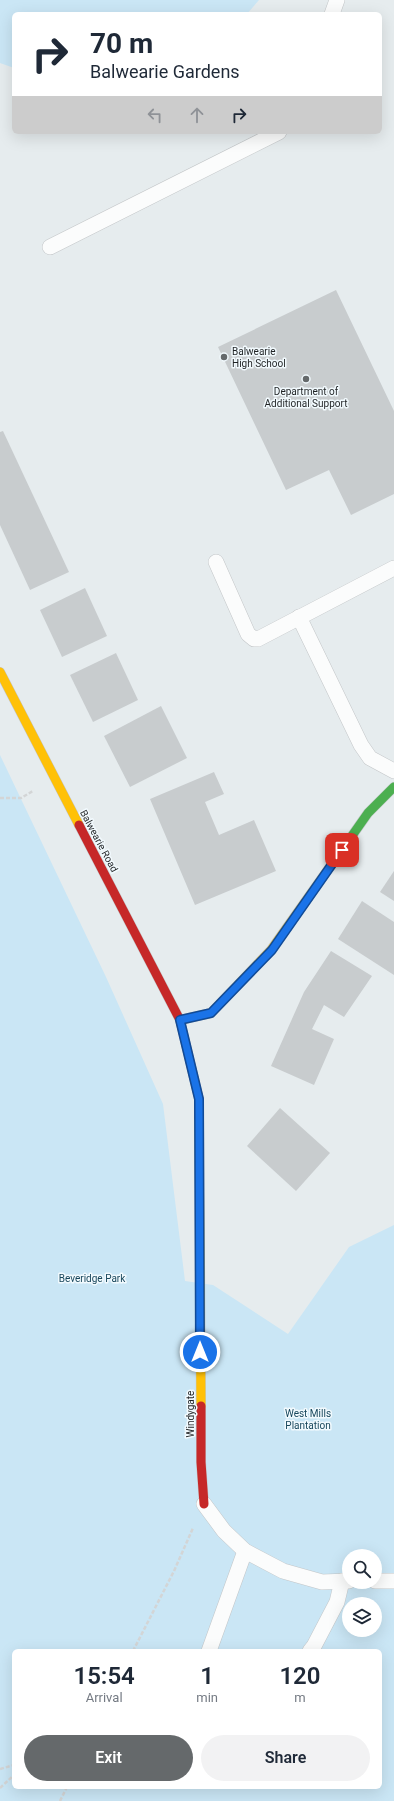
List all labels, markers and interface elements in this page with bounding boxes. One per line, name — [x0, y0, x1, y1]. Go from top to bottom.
text: 70 m — [90, 27, 153, 60]
icon: right — [24, 28, 76, 80]
text: Balwearie Gardens — [90, 61, 240, 82]
icon: left — [144, 104, 166, 126]
icon: ahead — [186, 104, 208, 126]
icon: right — [228, 104, 250, 126]
place label: Balwearie High School — [232, 346, 286, 369]
marker: Balwearie High School — [219, 352, 229, 362]
marker: Department of Additional Support — [301, 374, 311, 384]
place label: Department of Additional Support — [265, 386, 347, 409]
street label: Balwearie Road — [78, 808, 120, 874]
pin — [325, 833, 359, 867]
icon: arrive — [331, 839, 353, 861]
park label: Beveridge Park — [59, 1273, 126, 1284]
position arrow — [179, 1331, 221, 1373]
street label: Windygate — [185, 1391, 196, 1437]
park label: West Mills Plantation — [285, 1408, 331, 1431]
map controls — [342, 1549, 382, 1637]
button: search — [342, 1549, 382, 1589]
button: layers — [342, 1597, 382, 1637]
text: 15:54 — [73, 1662, 135, 1690]
text: 1 — [200, 1662, 214, 1690]
text: 120 — [279, 1662, 321, 1690]
text: Arrival — [86, 1690, 123, 1705]
text: min — [196, 1690, 218, 1705]
text: m — [294, 1690, 306, 1705]
button: Exit — [24, 1735, 193, 1781]
button: Share — [201, 1735, 370, 1781]

